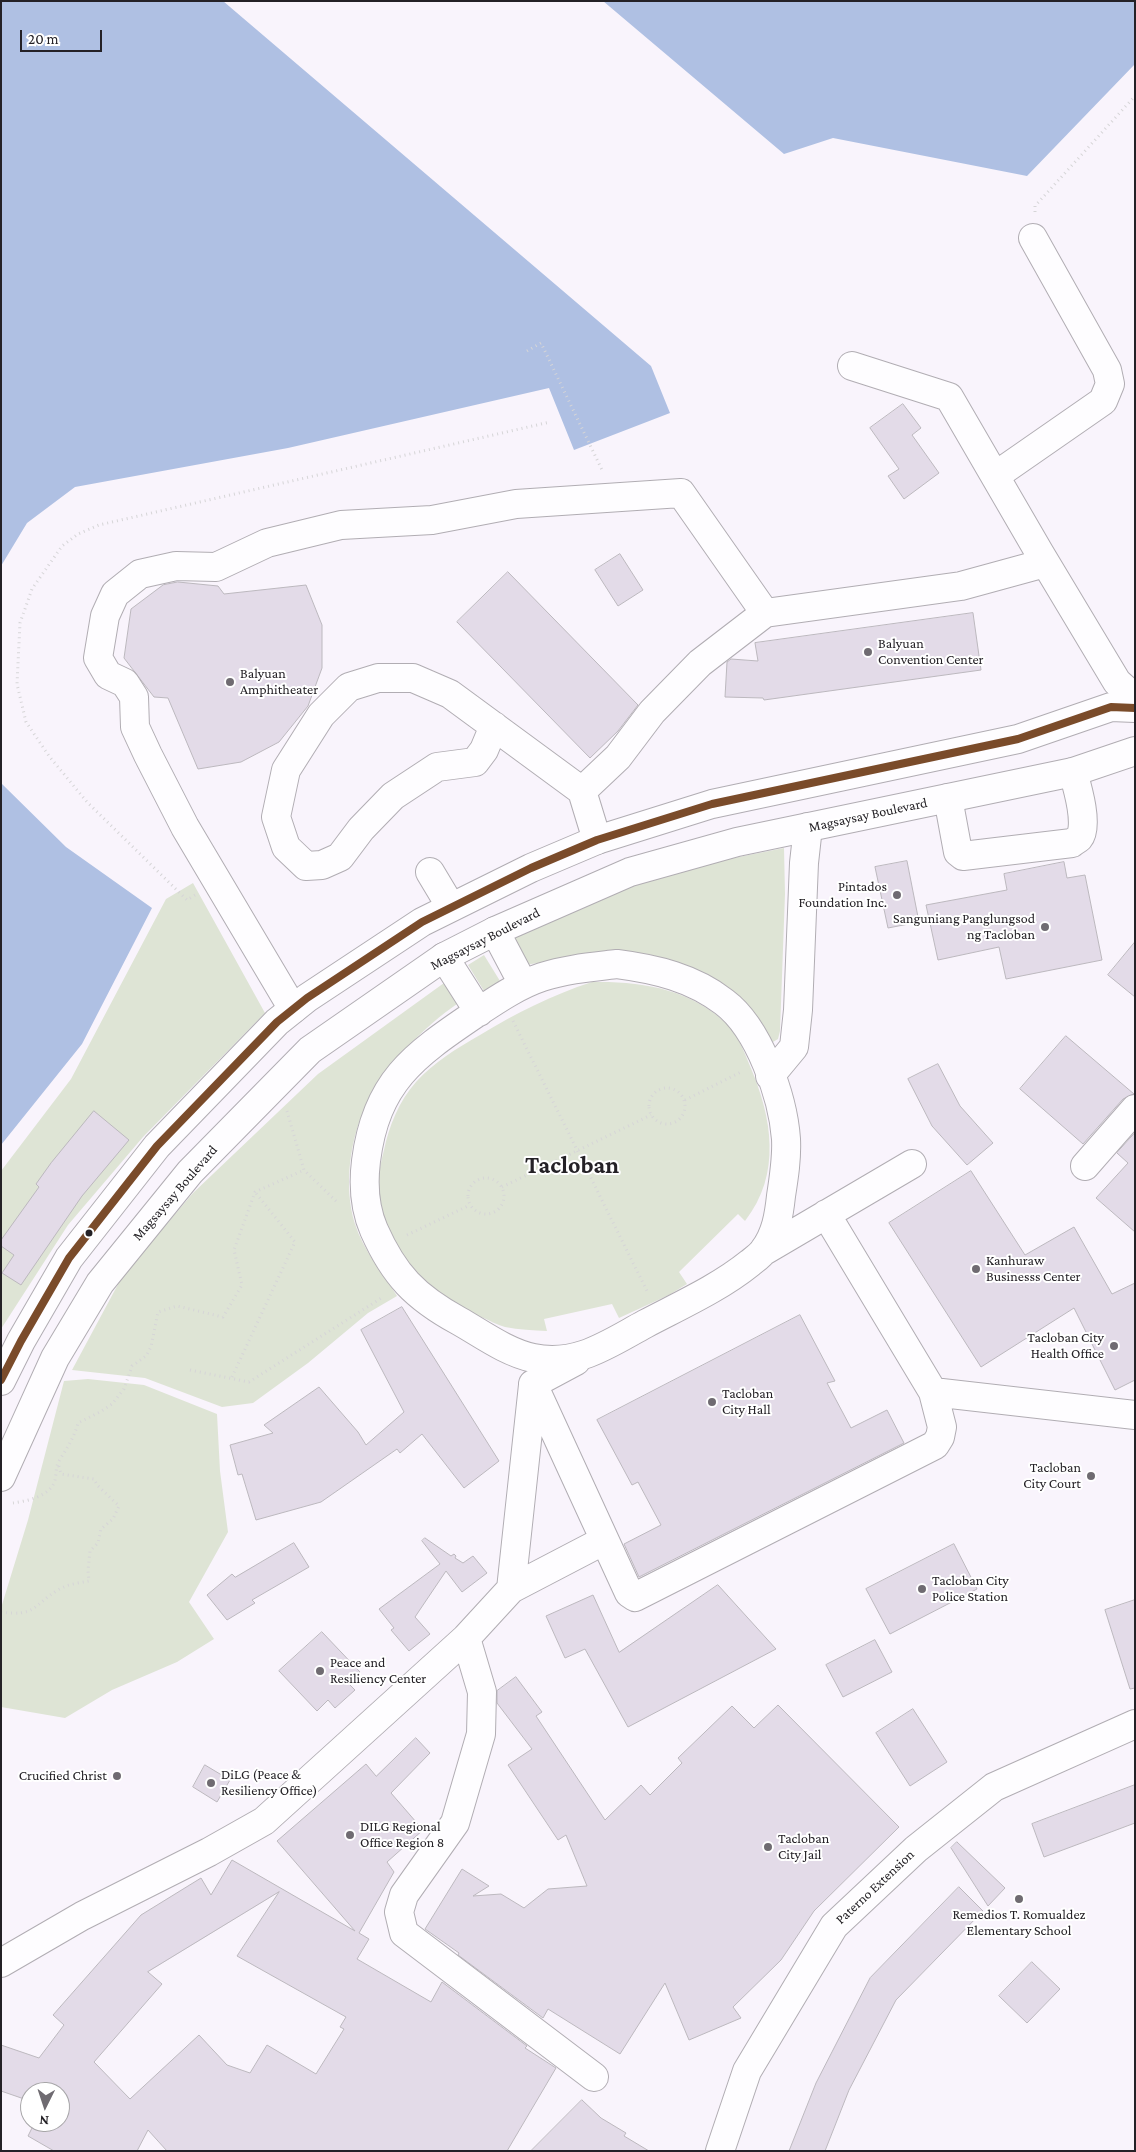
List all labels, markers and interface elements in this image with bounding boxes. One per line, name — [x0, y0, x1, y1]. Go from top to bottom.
scale bar — [22, 20, 105, 52]
text: 20 m — [28, 31, 59, 47]
place label: Balyuan Convention Center — [878, 636, 984, 669]
marker: Balyuan Convention Center — [862, 646, 874, 658]
place label: Balyuan Amphitheater — [240, 666, 318, 699]
marker: Balyuan Amphitheater — [224, 676, 236, 688]
street label: Magsaysay Boulevard — [807, 794, 929, 836]
place label: Pintados Foundation Inc. — [799, 879, 887, 912]
marker: Pintados Foundation Inc. — [891, 889, 903, 901]
street label: Magsaysay Boulevard — [427, 904, 543, 974]
place label: Sanguniang Panglungsod ng Tacloban — [893, 911, 1035, 944]
marker: Sanguniang Panglungsod ng Tacloban — [1039, 921, 1051, 933]
street label: Magsaysay Boulevard — [129, 1142, 221, 1244]
district label: Tacloban — [525, 1152, 619, 1180]
unlabelled marker — [84, 1228, 94, 1238]
place label: Kanhuraw Businesss Center — [986, 1253, 1081, 1285]
marker: Kanhuraw Businesss Center — [970, 1263, 982, 1275]
place label: Tacloban City Health Office — [1027, 1330, 1104, 1362]
marker: Tacloban City Health Office — [1108, 1340, 1120, 1352]
place label: Tacloban City Hall — [722, 1386, 773, 1418]
marker: Tacloban City Hall — [706, 1396, 718, 1408]
place label: Tacloban City Court — [1023, 1460, 1081, 1492]
marker: Tacloban City Court — [1085, 1470, 1097, 1482]
place label: Tacloban City Police Station — [932, 1573, 1009, 1605]
marker: Tacloban City Police Station — [916, 1583, 928, 1595]
place label: Peace and Resiliency Center — [330, 1655, 426, 1688]
marker: Peace and Resiliency Center — [314, 1665, 326, 1677]
place label: DiLG (Peace & Resiliency Office) — [221, 1767, 317, 1800]
place label: Crucified Christ — [19, 1768, 107, 1784]
marker: Crucified Christ — [111, 1770, 123, 1782]
marker: DiLG (Peace & Resiliency Office) — [205, 1777, 217, 1789]
place label: DILG Regional Office Region 8 — [360, 1819, 444, 1851]
marker: DILG Regional Office Region 8 — [344, 1829, 356, 1841]
place label: Tacloban City Jail — [778, 1831, 829, 1864]
marker: Tacloban City Jail — [762, 1841, 774, 1853]
street label: Paterno Extension — [832, 1846, 918, 1928]
marker: Remedios T. Romualdez Elementary School — [1013, 1893, 1025, 1905]
place label: Remedios T. Romualdez Elementary School — [953, 1907, 1085, 1940]
north arrow — [20, 2082, 70, 2132]
text: N — [39, 2113, 49, 2129]

